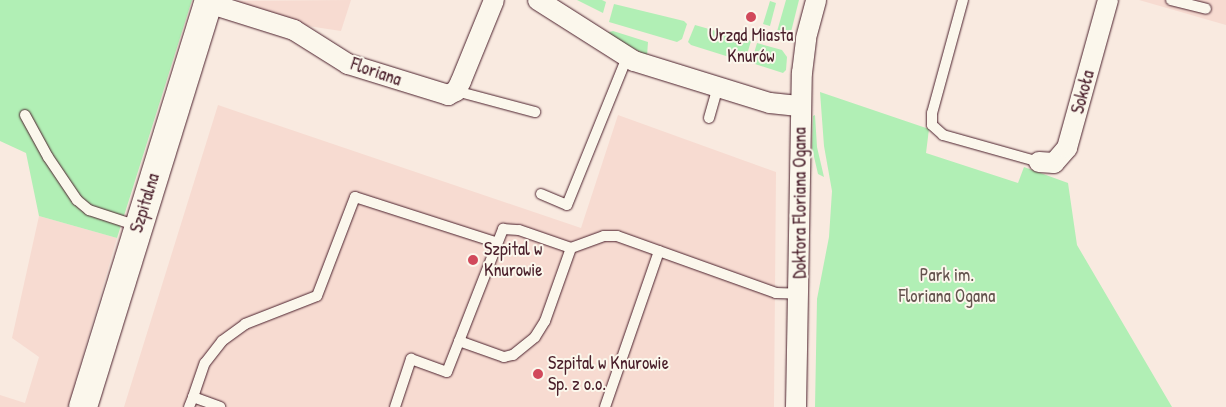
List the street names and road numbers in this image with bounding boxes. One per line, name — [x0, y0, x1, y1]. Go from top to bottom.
street label: Floriana — [348, 53, 404, 91]
street label: Sokoła — [1067, 68, 1099, 116]
street label: Doktora Floriana Ogana — [789, 127, 811, 279]
street label: Szpitalna — [126, 171, 164, 235]

